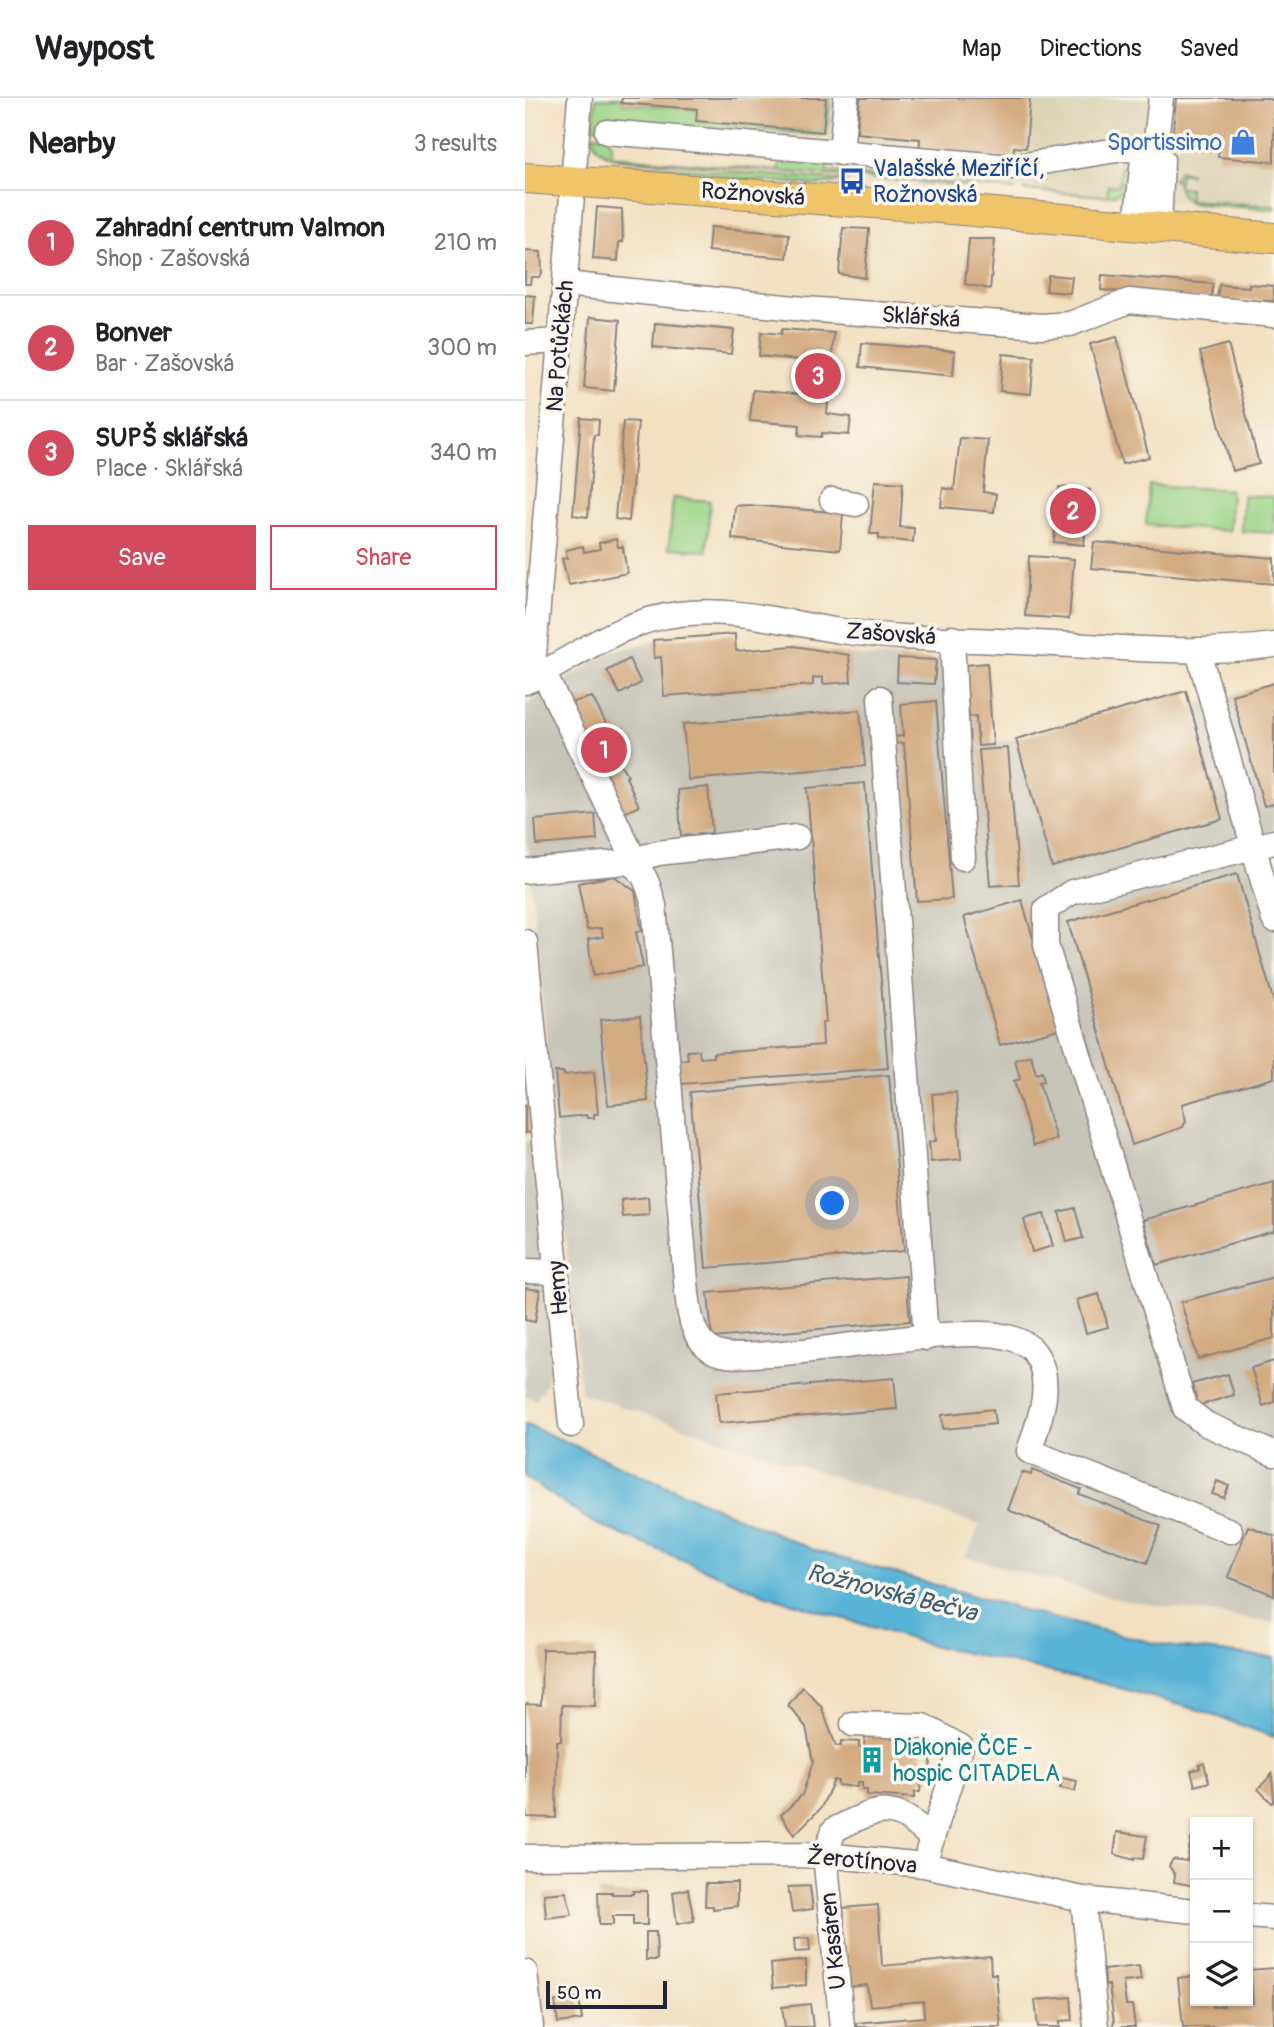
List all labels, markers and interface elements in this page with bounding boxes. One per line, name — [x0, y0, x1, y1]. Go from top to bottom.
text: Waypost — [35, 28, 154, 69]
text: Map — [962, 34, 1002, 63]
text: Directions — [1040, 34, 1141, 63]
text: Saved — [1179, 34, 1239, 63]
text: Nearby — [28, 125, 115, 162]
shop icon: Sportissimo — [1228, 127, 1258, 157]
place label: Sportissimo — [1107, 128, 1222, 157]
text: 3 results — [414, 129, 497, 158]
place label: Valašské Meziříčí, Rožnovská — [873, 154, 1045, 209]
bus stop icon: Valašské Meziříčí, Rožnovská — [837, 166, 867, 196]
street label: Rožnovská — [700, 176, 806, 212]
text: Zahradní centrum Valmon — [95, 212, 385, 244]
text: 1 — [47, 228, 56, 257]
text: 210 m — [434, 228, 497, 257]
text: Shop · Zašovská — [95, 244, 250, 273]
street label: Na Potůčkách — [540, 279, 580, 413]
street label: Sklářská — [881, 300, 961, 334]
text: Bonver — [95, 317, 172, 349]
text: 2 — [45, 333, 57, 362]
text: 300 m — [427, 333, 497, 362]
text: Bar · Zašovská — [95, 349, 234, 378]
pin: 3 — [795, 350, 841, 402]
text: SUPŠ sklářská — [95, 422, 248, 454]
text: 3 — [45, 438, 57, 467]
text: 340 m — [430, 438, 497, 467]
text: Place · Sklářská — [95, 454, 243, 483]
pin: 2 — [1050, 485, 1096, 537]
button: Save — [28, 525, 256, 590]
button: Share — [270, 525, 497, 590]
street label: Zašovská — [845, 616, 937, 652]
pin: 1 — [581, 724, 627, 776]
your location — [815, 1186, 849, 1220]
street label: Hemy — [541, 1259, 575, 1317]
water label: Rožnovská Bečva — [804, 1558, 982, 1629]
place label: Diakonie ČCE - hospic CITADELA — [893, 1733, 1060, 1788]
building icon: Diakonie ČCE - hospic CITADELA — [857, 1745, 887, 1775]
map controls — [1190, 1817, 1253, 2006]
button: + — [1190, 1817, 1253, 1880]
street label: Žerotínova — [806, 1842, 918, 1880]
button: − — [1190, 1880, 1253, 1943]
street label: U Kasáren — [813, 1891, 853, 1991]
button: layers — [1190, 1943, 1253, 2006]
scale bar — [546, 1978, 667, 2010]
text: 50 m — [557, 1981, 601, 2005]

